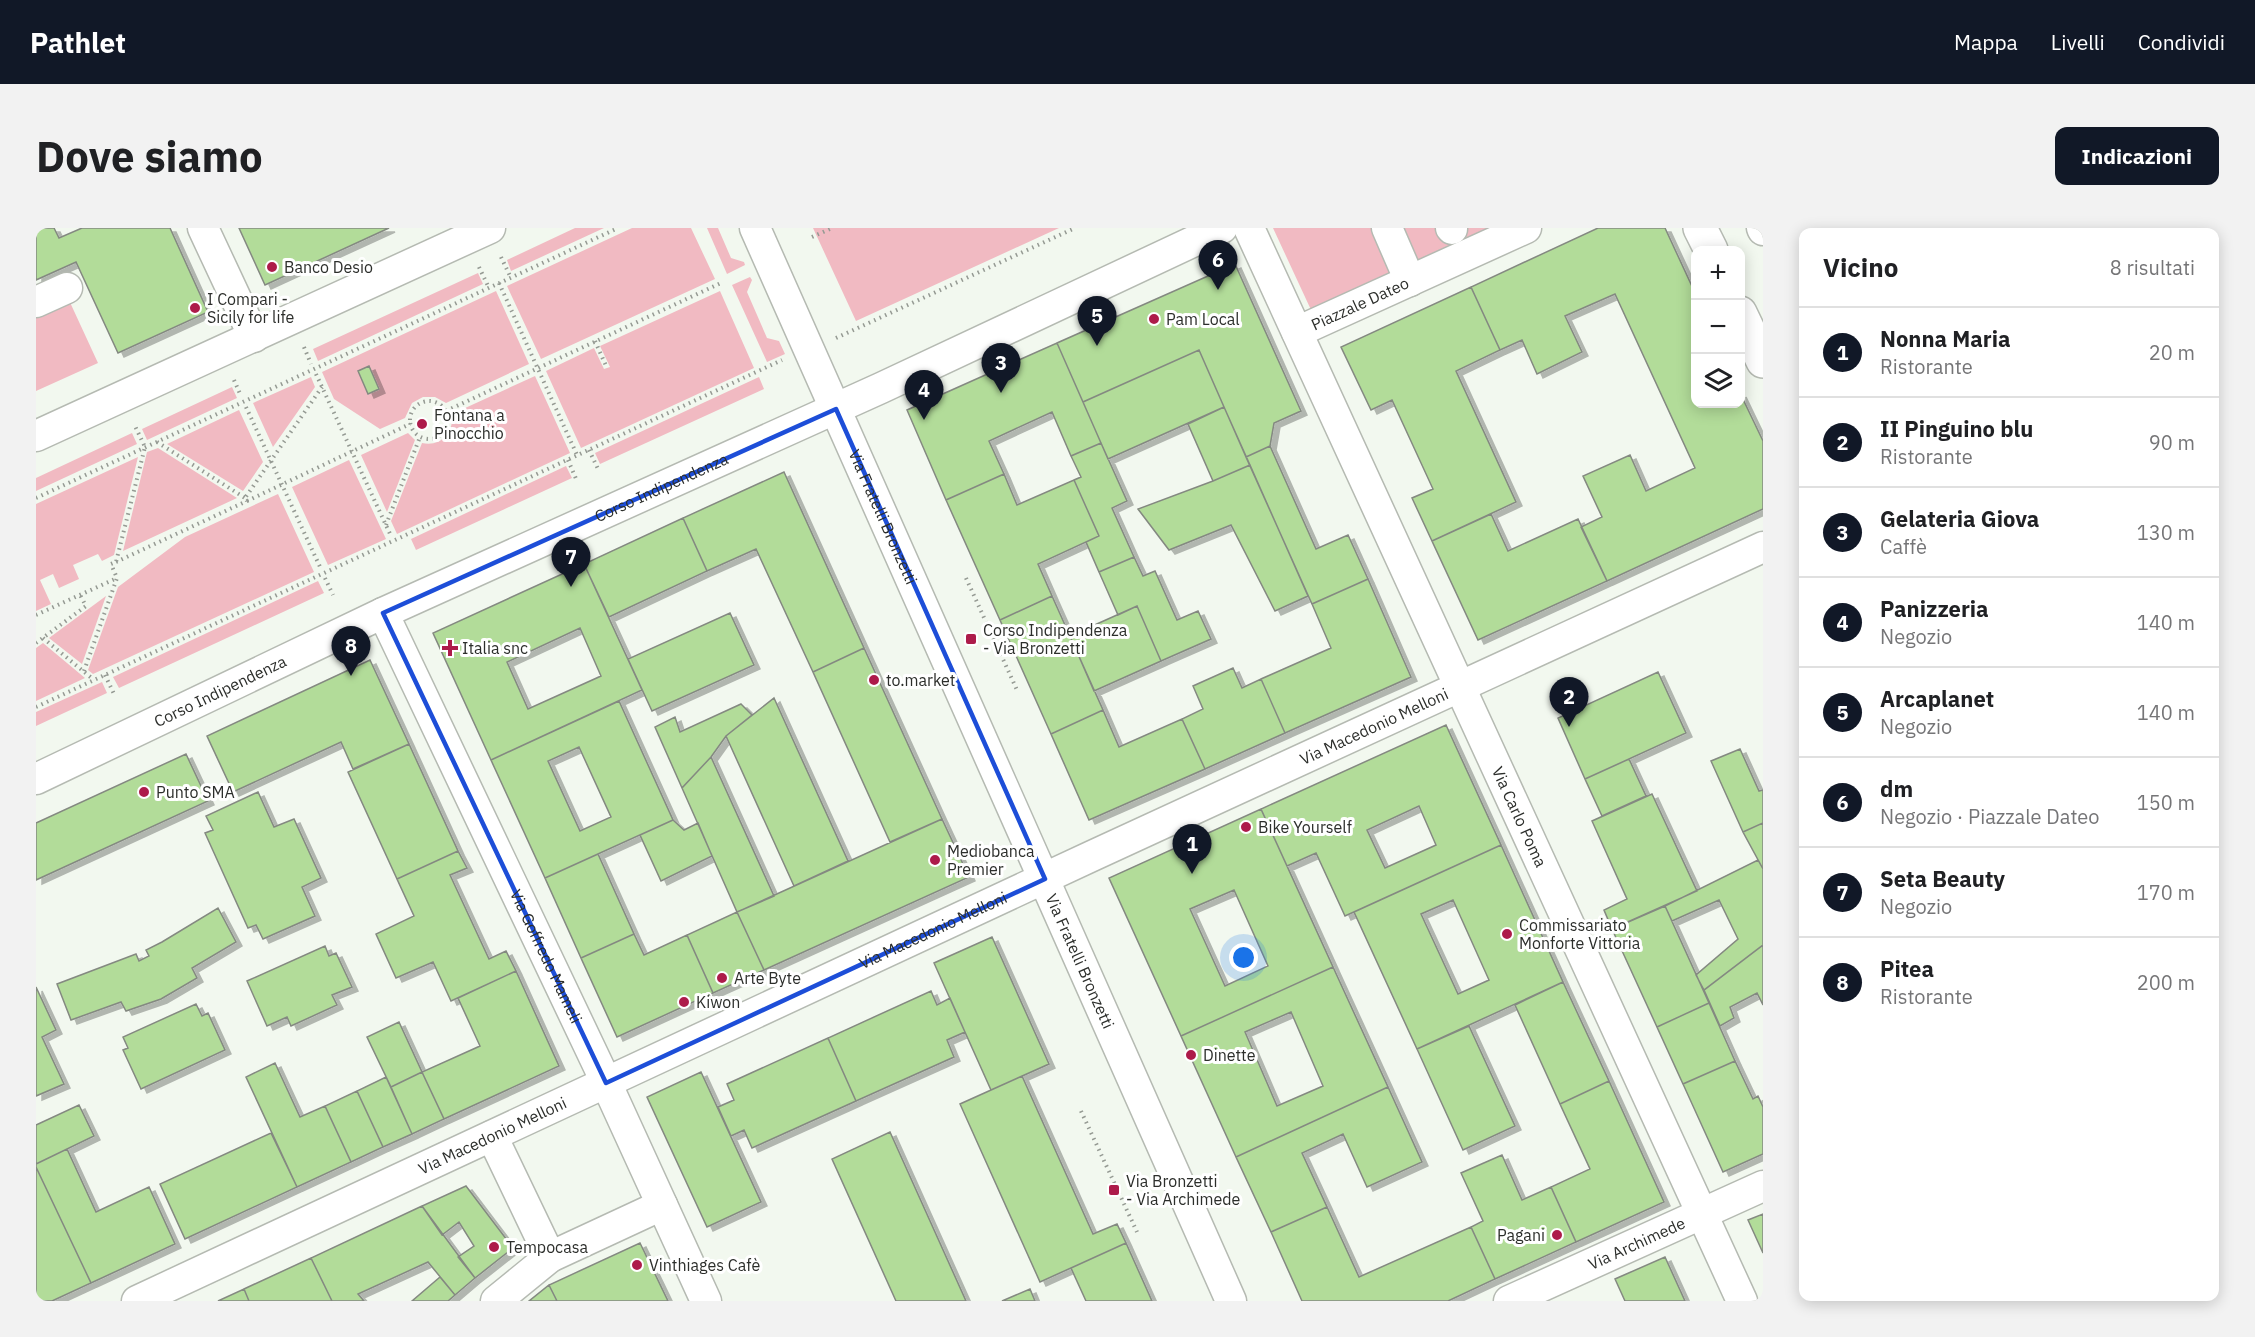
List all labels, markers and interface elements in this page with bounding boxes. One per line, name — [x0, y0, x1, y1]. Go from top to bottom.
text: Pathlet — [30, 24, 126, 61]
text: Mappa — [1954, 28, 2018, 56]
text: Livelli — [2051, 28, 2105, 56]
text: Condividi — [2138, 28, 2225, 56]
button: Indicazioni — [2055, 127, 2219, 185]
text: Dove siamo — [36, 129, 263, 184]
pin: 6 — [1198, 241, 1238, 290]
map controls — [1691, 246, 1745, 408]
button: + — [1691, 246, 1745, 300]
text: Vicino — [1823, 250, 1898, 284]
text: 8 risultati — [2110, 254, 2195, 281]
place label: Banco Desio — [284, 257, 373, 277]
marker: Banco Desio — [265, 260, 279, 274]
street label: Piazzale Dateo — [1308, 273, 1412, 334]
place label: I Compari - Sicily for life — [207, 289, 294, 327]
pin: 5 — [1078, 296, 1116, 346]
button: − — [1691, 300, 1745, 354]
marker: I Compari - Sicily for life — [188, 301, 202, 315]
place label: Pam Local — [1166, 309, 1240, 329]
marker: Pam Local — [1147, 312, 1161, 326]
text: Nonna Maria — [1880, 324, 2011, 353]
text: 1 — [1837, 339, 1849, 366]
text: 20 m — [2149, 339, 2195, 366]
pin: 3 — [982, 344, 1020, 393]
text: Ristorante — [1880, 353, 1973, 380]
button: layers — [1691, 354, 1745, 408]
pin: 4 — [904, 370, 944, 420]
place label: Fontana a Pinocchio — [434, 405, 505, 443]
text: II Pinguino blu — [1880, 414, 2033, 443]
marker: Fontana a Pinocchio — [415, 417, 429, 431]
text: 2 — [1837, 429, 1849, 456]
text: 90 m — [2149, 429, 2195, 456]
text: Ristorante — [1880, 443, 1973, 470]
street label: Via Fratelli Bronzetti — [845, 446, 922, 587]
street label: Corso Indipendenza — [591, 448, 732, 526]
text: Gelateria Giova — [1880, 504, 2039, 533]
text: 3 — [1837, 519, 1849, 546]
text: 130 m — [2137, 519, 2195, 546]
text: Caffè — [1880, 533, 1927, 560]
pin: 7 — [552, 538, 590, 587]
text: Panizzeria — [1880, 594, 1989, 623]
text: 4 — [1837, 609, 1849, 636]
text: 140 m — [2137, 609, 2195, 636]
place label: Corso Indipendenza - Via Bronzetti — [983, 620, 1128, 658]
text: Negozio — [1880, 623, 1952, 650]
pin: 8 — [332, 626, 370, 676]
marker: Corso Indipendenza - Via Bronzetti — [964, 632, 978, 646]
place label: Italia snc — [462, 638, 528, 658]
marker: Italia snc — [443, 641, 457, 655]
street label: Corso Indipendenza — [151, 651, 290, 731]
place label: to.market — [886, 670, 956, 690]
marker: to.market — [867, 673, 881, 687]
pin: 2 — [1550, 678, 1588, 727]
street label: Via Macedonio Melloni — [1297, 683, 1451, 769]
text: Arcaplanet — [1880, 684, 1994, 713]
text: 5 — [1837, 699, 1849, 726]
text: 140 m — [2137, 699, 2195, 726]
text: Negozio — [1880, 713, 1952, 740]
street label: Via Carlo Poma — [1488, 763, 1551, 871]
text: dm — [1880, 774, 1913, 803]
place label: Punto SMA — [156, 782, 235, 802]
marker: Punto SMA — [137, 785, 151, 799]
text: 6 — [1837, 789, 1849, 816]
text: 150 m — [2137, 789, 2195, 816]
text: Negozio · Piazzale Dateo — [1880, 803, 2100, 830]
place label: Bike Yourself — [1258, 817, 1352, 837]
marker: Bike Yourself — [1239, 820, 1253, 834]
pin: 1 — [1172, 824, 1212, 874]
place label: Mediobanca Premier — [947, 841, 1035, 879]
marker: Mediobanca Premier — [928, 853, 942, 867]
text: Seta Beauty — [1880, 864, 2005, 893]
text: 7 — [1837, 879, 1849, 906]
text: 170 m — [2137, 879, 2195, 906]
street label: Via Goffredo Mameli — [506, 886, 587, 1026]
street label: Via Macedonio Melloni — [856, 887, 1010, 973]
street label: Via Fratelli Bronzetti — [1042, 891, 1119, 1032]
text: Negozio — [1880, 893, 1952, 920]
place label: Commissariato Monforte Vittoria — [1519, 915, 1641, 953]
marker: Commissariato Monforte Vittoria — [1500, 927, 1514, 941]
your location — [1229, 943, 1258, 972]
text: Pitea — [1880, 954, 1934, 983]
place label: Arte Byte — [734, 968, 801, 988]
text: 8 — [1837, 969, 1849, 996]
text: 200 m — [2137, 969, 2195, 996]
marker: Arte Byte — [715, 971, 729, 985]
text: Ristorante — [1880, 983, 1973, 1010]
place label: Kiwon — [696, 992, 740, 1012]
marker: Kiwon — [677, 995, 691, 1009]
place label: Dinette — [1203, 1045, 1256, 1065]
marker: Dinette — [1184, 1048, 1198, 1062]
street label: Via Macedonio Melloni — [415, 1092, 570, 1179]
place label: Via Bronzetti - Via Archimede — [1126, 1171, 1240, 1209]
marker: Via Bronzetti - Via Archimede — [1107, 1183, 1121, 1197]
street label: Via Archimede — [1585, 1213, 1688, 1274]
place label: Pagani — [1497, 1225, 1545, 1245]
marker: Pagani — [1550, 1228, 1564, 1242]
place label: Tempocasa — [506, 1237, 588, 1257]
marker: Tempocasa — [487, 1240, 501, 1254]
place label: Vinthiages Cafè — [649, 1255, 760, 1275]
marker: Vinthiages Cafè — [630, 1258, 644, 1272]

